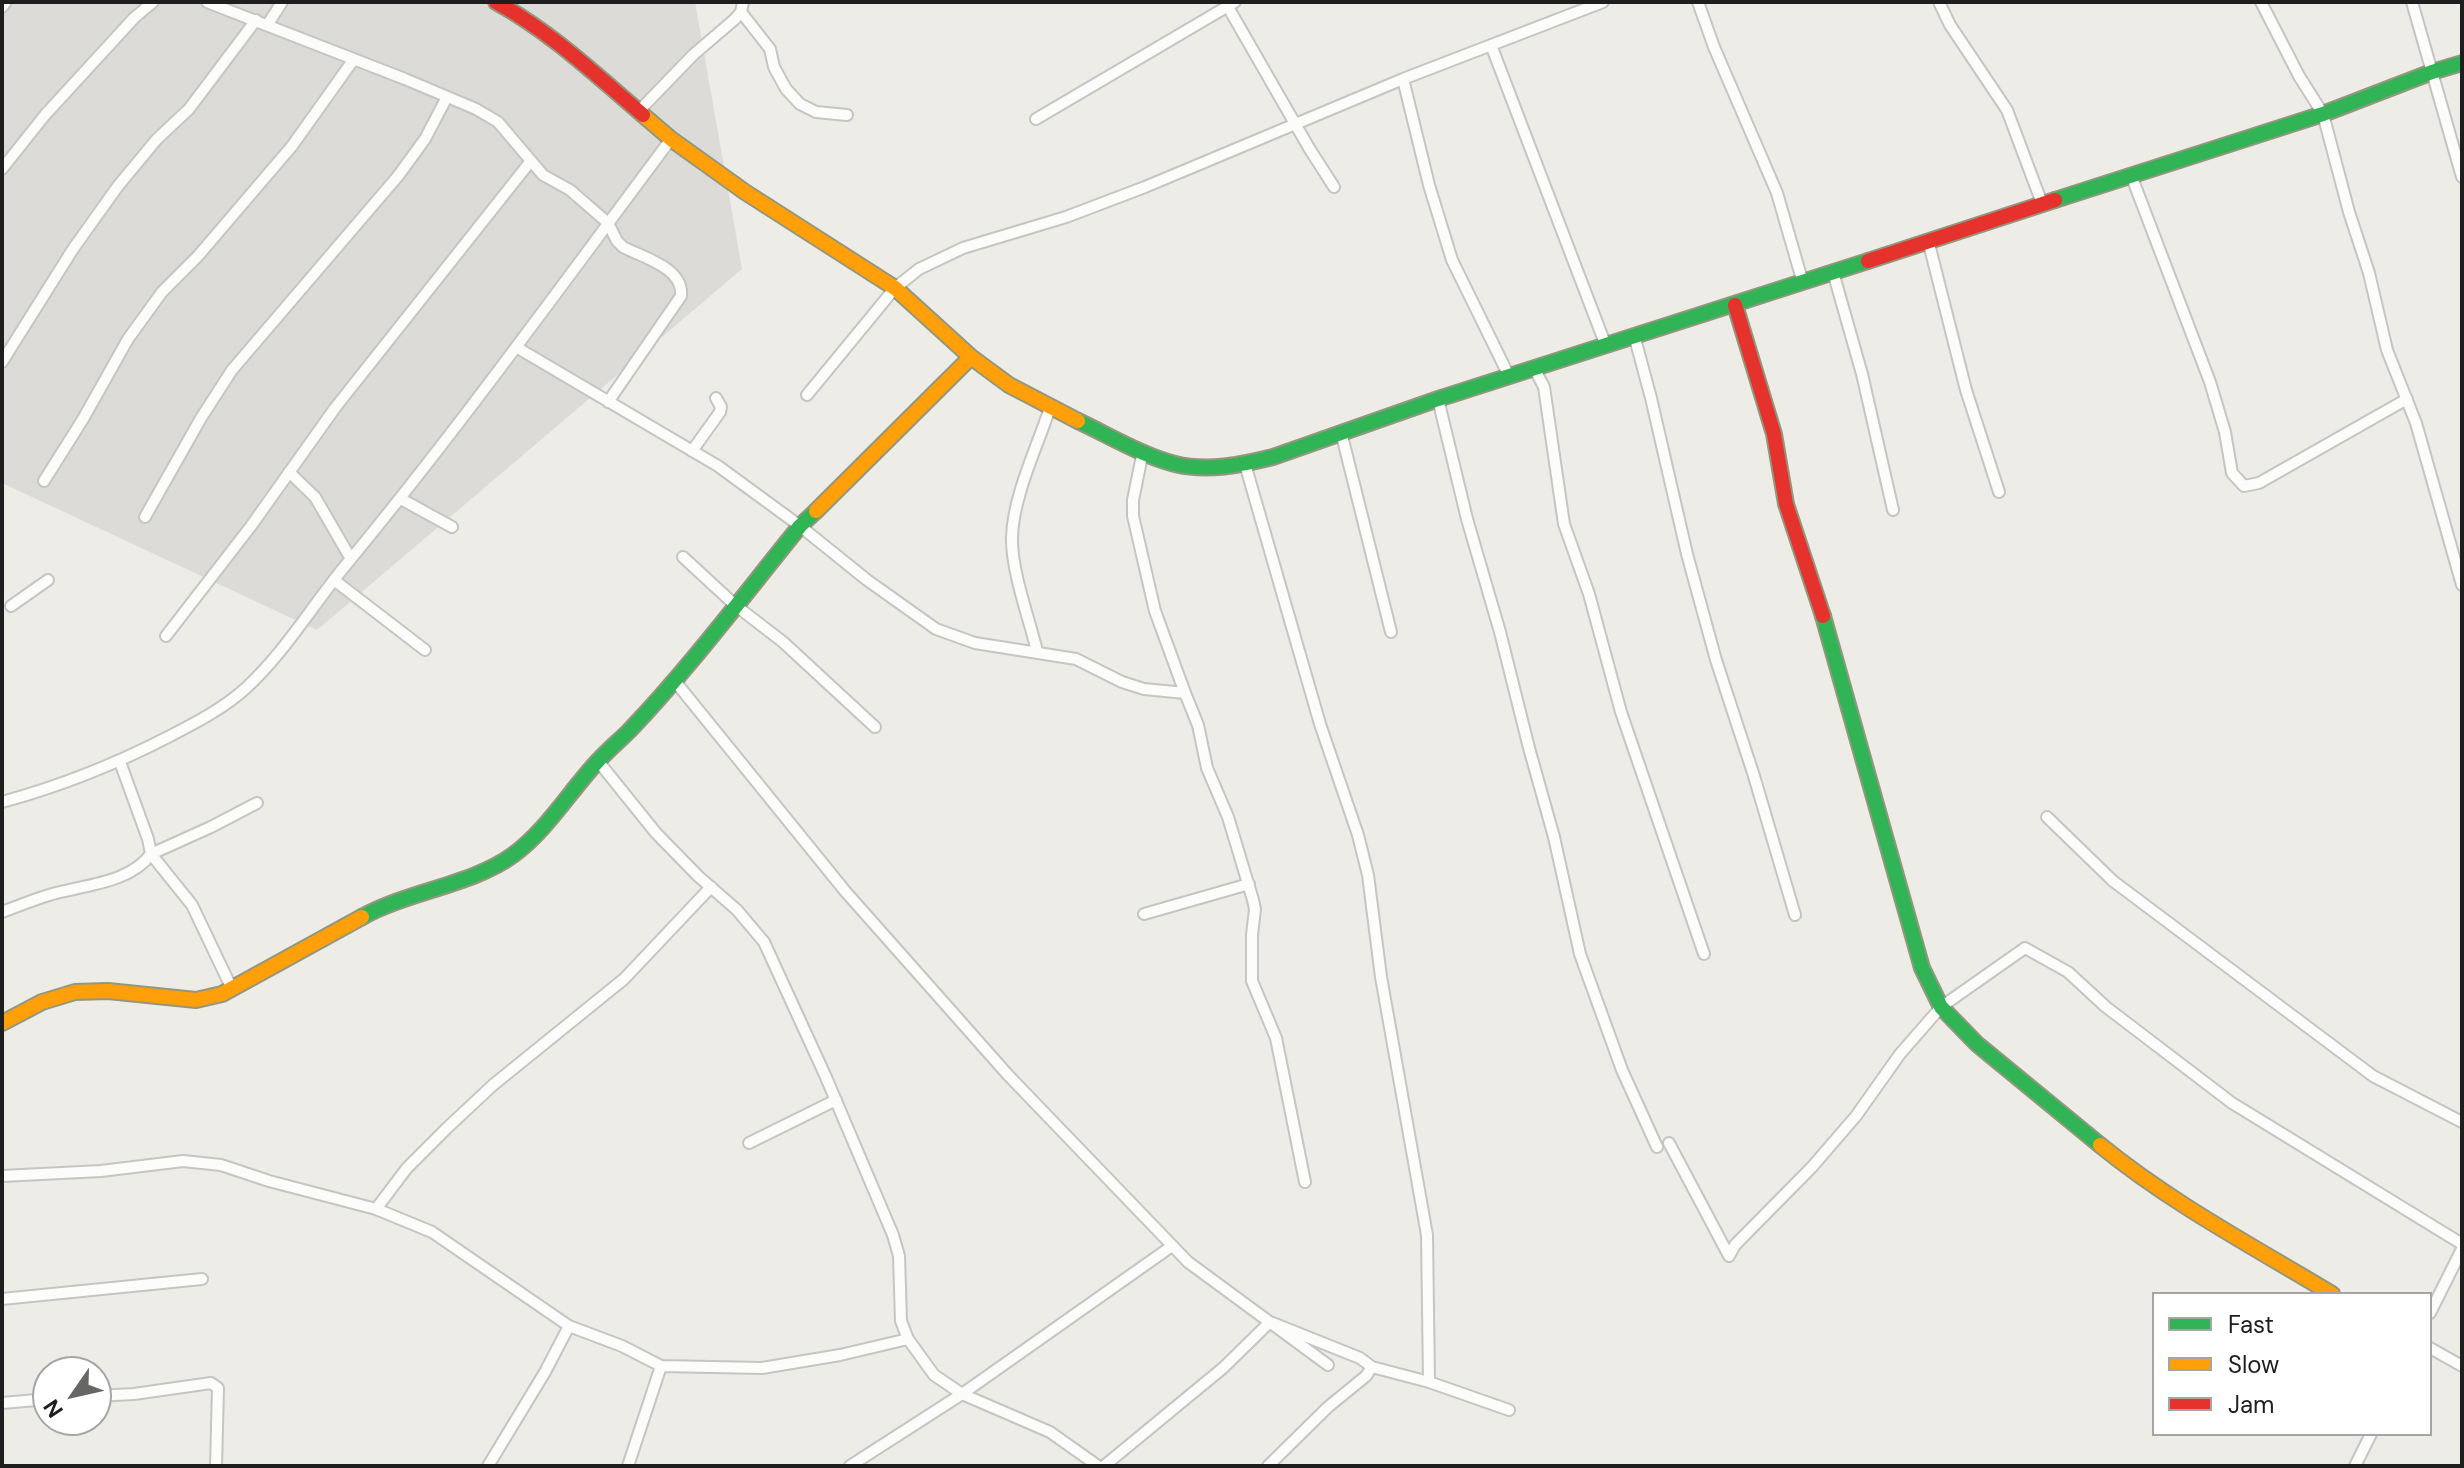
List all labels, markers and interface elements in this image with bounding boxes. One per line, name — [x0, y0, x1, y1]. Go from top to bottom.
legend — [2152, 1292, 2432, 1436]
text: Fast — [2228, 1309, 2274, 1340]
text: Slow — [2228, 1349, 2279, 1380]
north arrow — [32, 1356, 112, 1436]
text: Jam — [2228, 1389, 2274, 1420]
text: N — [37, 1394, 70, 1423]

